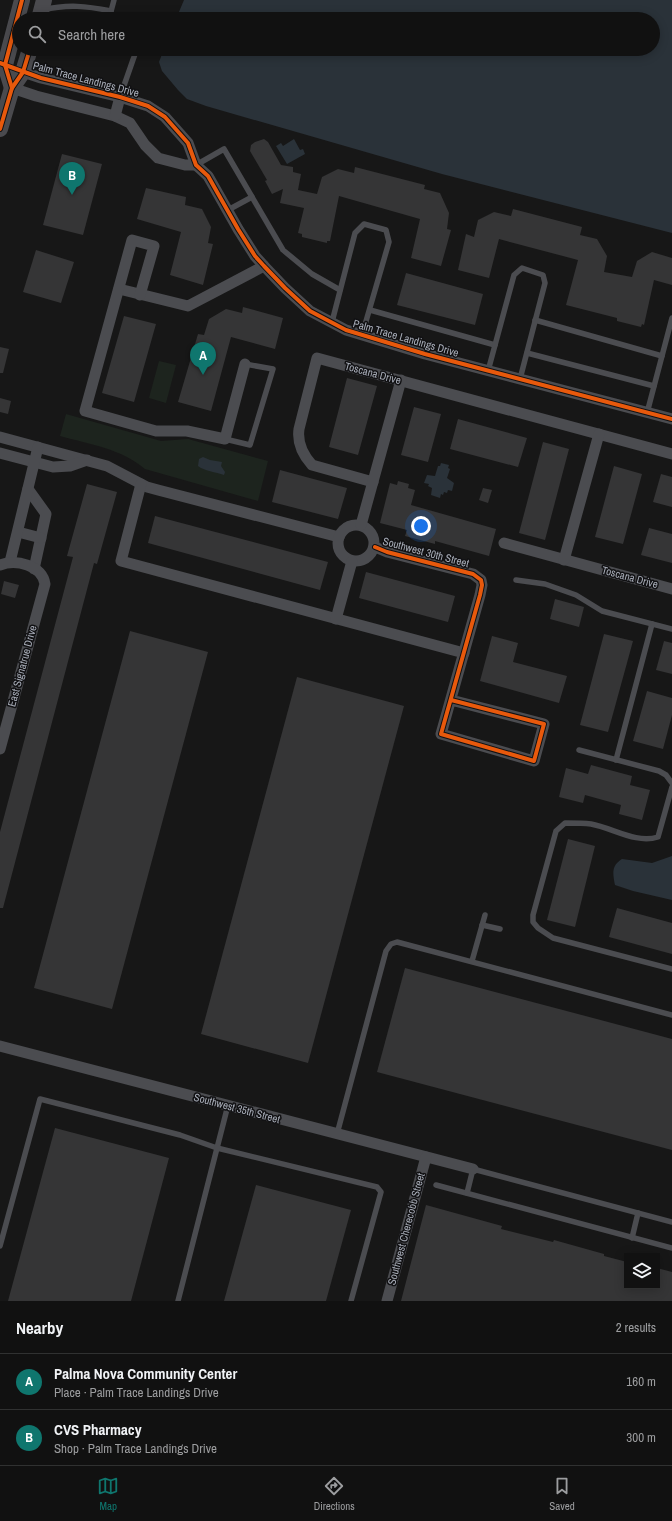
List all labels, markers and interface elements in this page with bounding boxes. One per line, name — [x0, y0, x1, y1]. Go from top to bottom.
search box — [12, 12, 660, 56]
icon: search — [26, 23, 48, 45]
text: Search here — [58, 24, 125, 45]
street label: Palm Trace Landings Drive — [31, 58, 141, 100]
pin: B — [59, 162, 85, 195]
street label: Palm Trace Landings Drive — [352, 316, 460, 360]
pin: A — [190, 342, 216, 375]
street label: Toscana Drive — [343, 359, 403, 387]
your location — [411, 516, 431, 536]
street label: Southwest 30th Street — [381, 534, 471, 570]
street label: Toscana Drive — [600, 563, 660, 591]
street label: East Signatrue Drive — [4, 624, 40, 708]
street label: Southwest 35th Street — [192, 1090, 282, 1126]
street label: Southwest Cherecobb Street — [384, 1171, 428, 1287]
map controls — [624, 1253, 660, 1289]
button: layers — [624, 1253, 660, 1289]
text: Nearby — [16, 1316, 63, 1339]
text: 2 results — [616, 1319, 656, 1336]
text: Palma Nova Community Center — [54, 1363, 237, 1384]
text: A — [25, 1373, 33, 1390]
text: 160 m — [626, 1373, 656, 1390]
text: Place · Palm Trace Landings Drive — [54, 1384, 219, 1401]
text: CVS Pharmacy — [54, 1419, 142, 1440]
text: B — [25, 1429, 33, 1446]
text: 300 m — [626, 1429, 656, 1446]
text: Shop · Palm Trace Landings Drive — [54, 1440, 217, 1457]
tab: Map — [97, 1475, 119, 1513]
tab: Directions — [314, 1475, 355, 1513]
tab: Saved — [549, 1475, 575, 1513]

